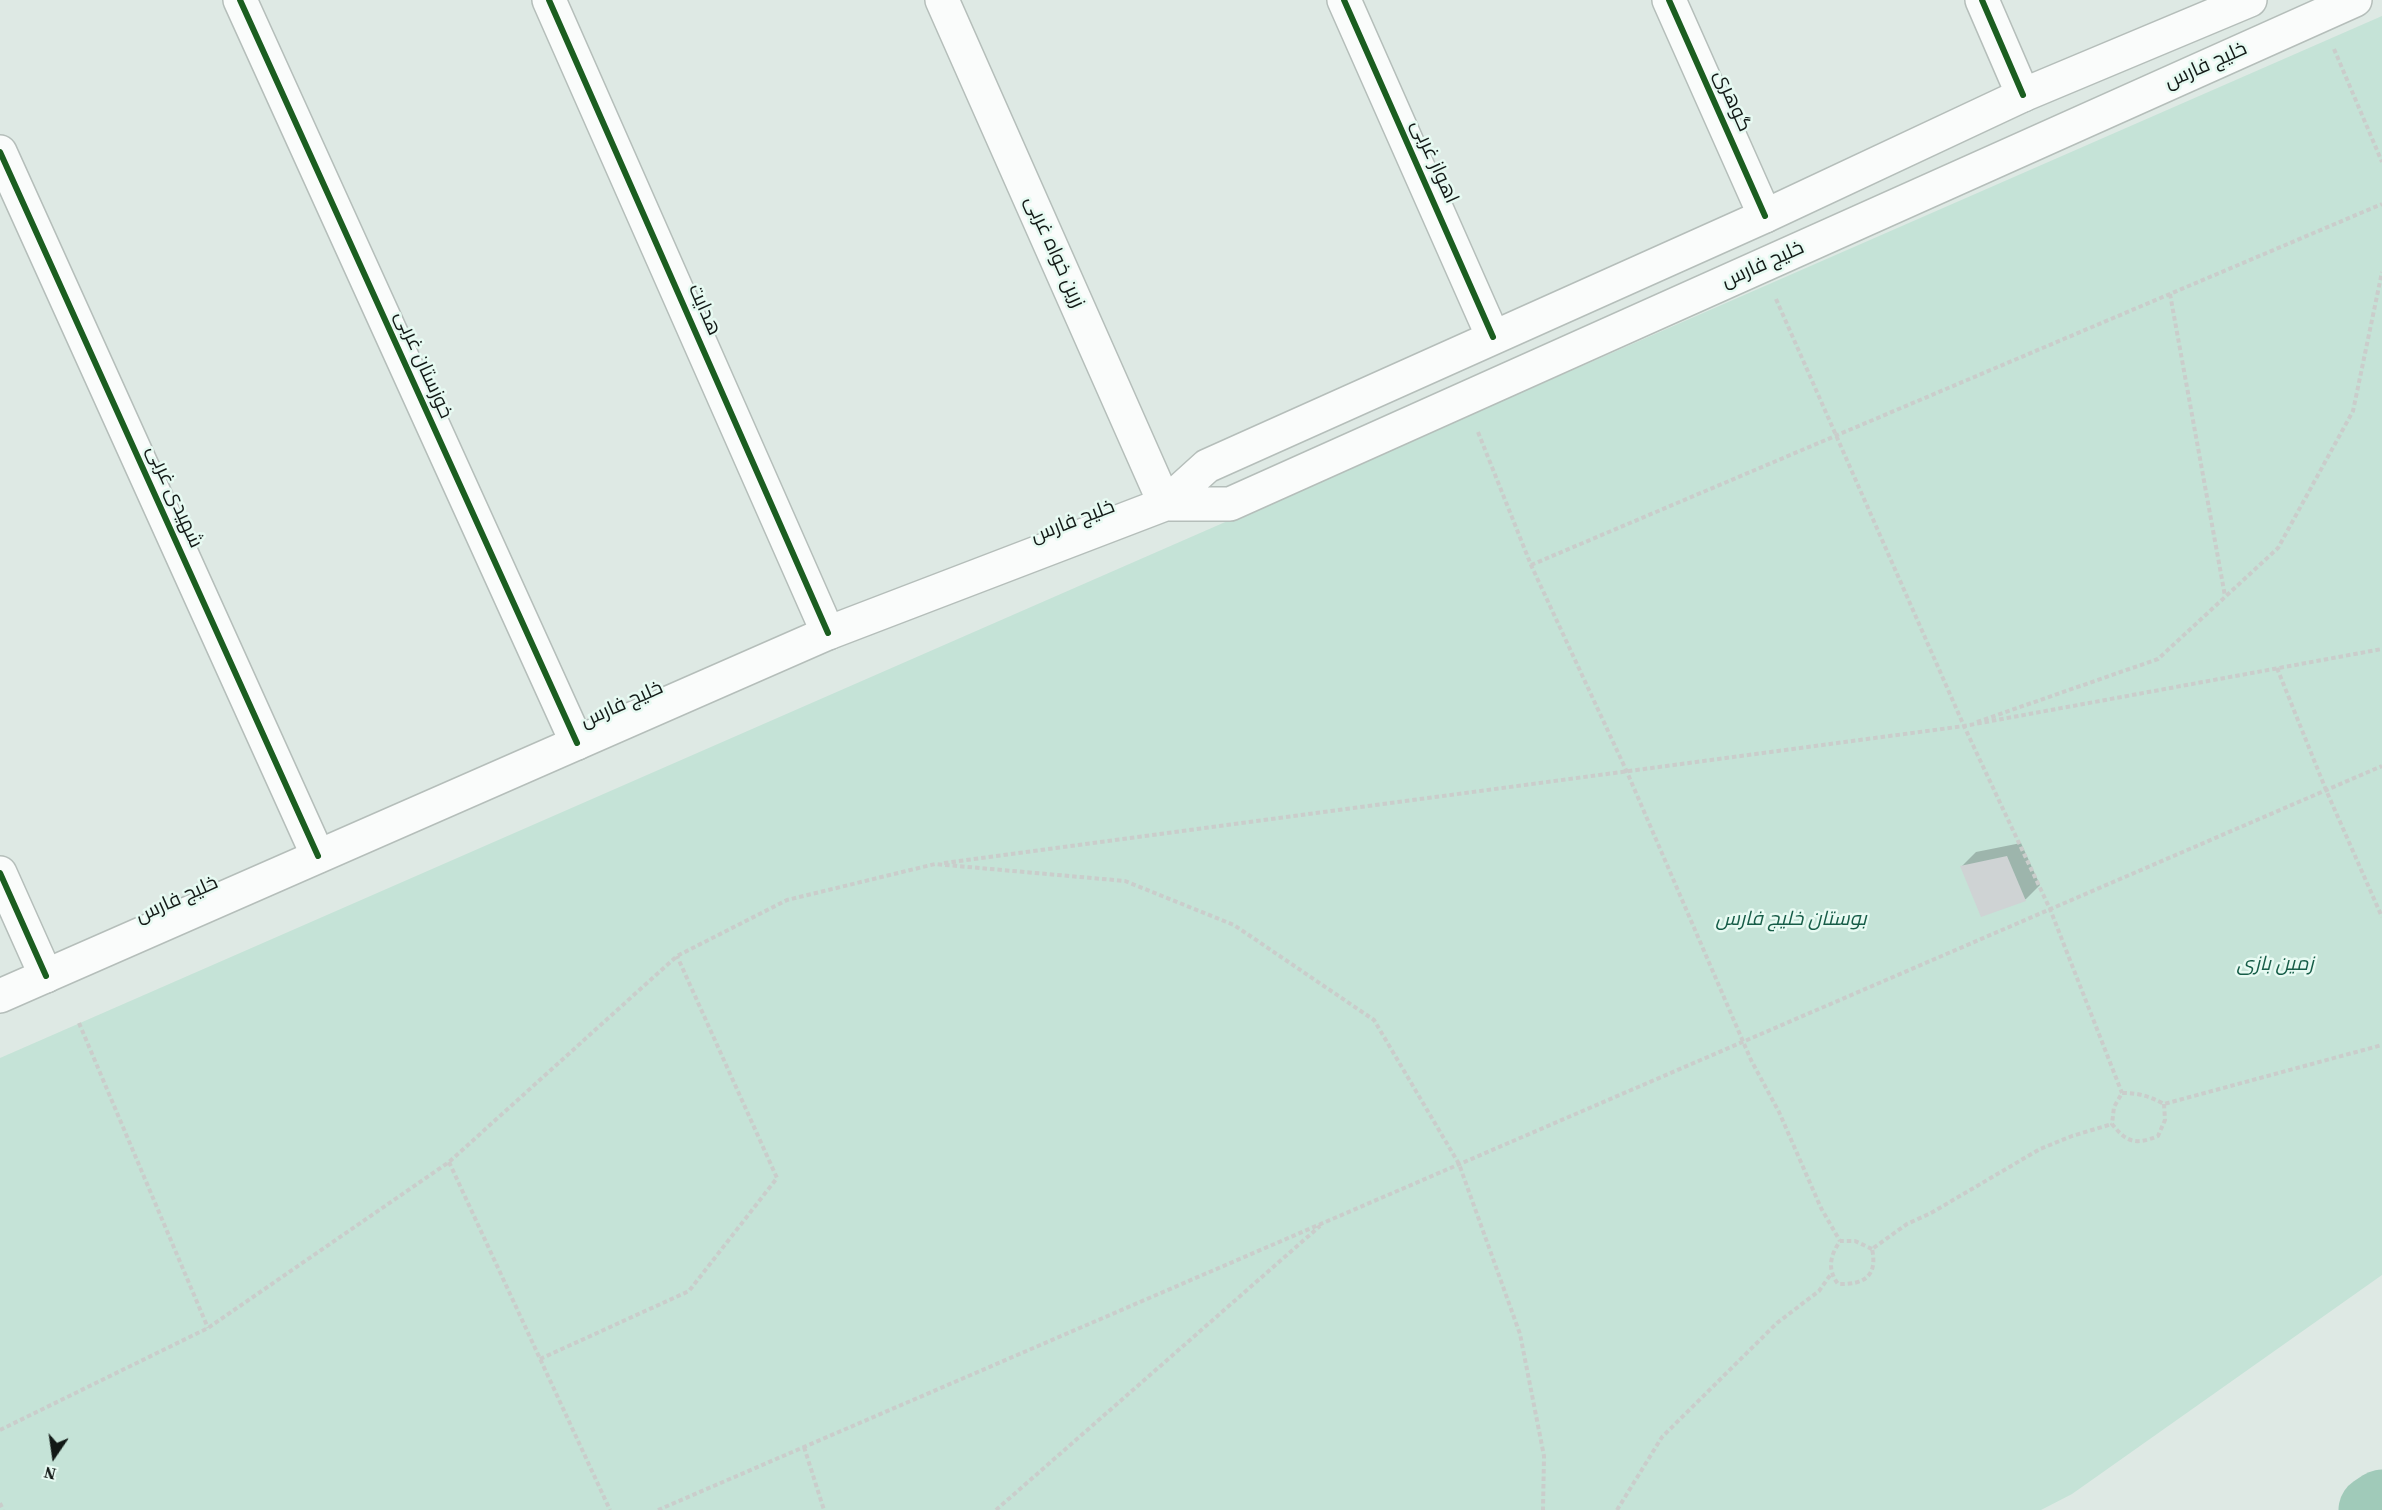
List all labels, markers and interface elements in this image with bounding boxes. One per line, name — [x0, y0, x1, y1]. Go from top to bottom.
street label: خلیج فارس — [2161, 37, 2251, 95]
street label: گوهری — [1708, 66, 1756, 136]
street label: اهواز غربی — [1405, 116, 1463, 208]
street label: زرین خواه غربی — [1019, 192, 1089, 312]
street label: خلیج فارس — [1718, 236, 1808, 294]
street label: هدایت — [682, 281, 726, 339]
street label: خوزستان غربی — [389, 308, 457, 422]
street label: شهیدی غربی — [141, 442, 207, 552]
street label: خلیج فارس — [1028, 495, 1118, 549]
street label: خلیج فارس — [577, 676, 667, 734]
street label: خلیج فارس — [132, 871, 222, 929]
park label: بوستان خلیج فارس — [1715, 908, 1867, 932]
park label: زمین بازی — [2236, 953, 2314, 977]
north arrow — [24, 1426, 84, 1486]
text: N — [42, 1462, 58, 1486]

